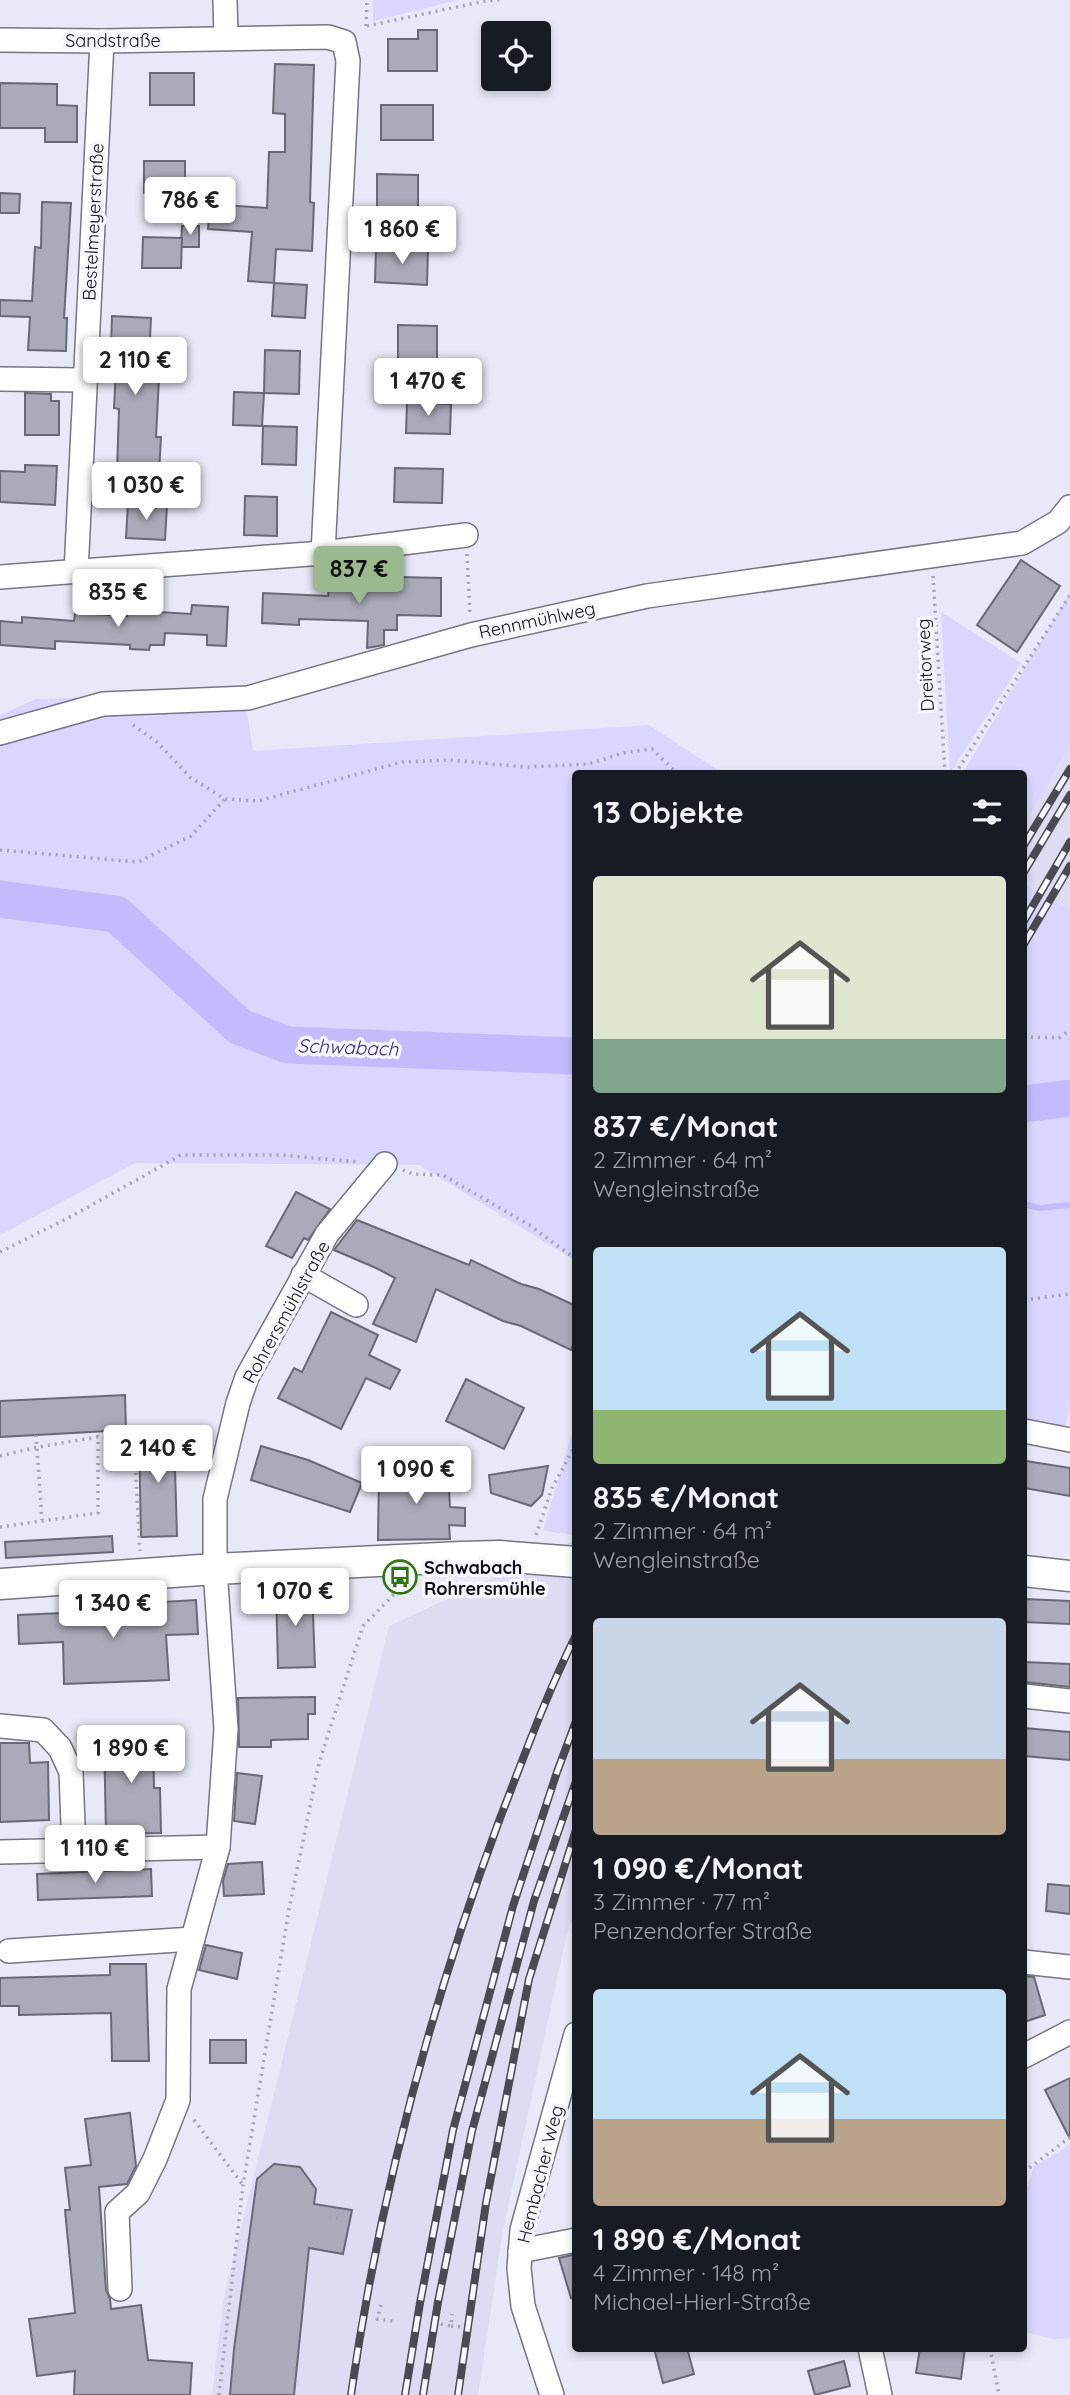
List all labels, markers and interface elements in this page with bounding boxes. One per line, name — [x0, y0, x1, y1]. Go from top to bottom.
map controls — [481, 21, 551, 91]
button: locate — [481, 21, 551, 91]
street label: Sandstraße — [65, 29, 161, 52]
street label: Bestelmeyerstraße — [77, 143, 109, 301]
pin: 786 € — [141, 177, 239, 237]
text: 786 € — [161, 185, 219, 214]
pin: 1 860 € — [337, 206, 467, 266]
text: 1 860 € — [364, 214, 440, 243]
pin: 2 110 € — [70, 338, 200, 397]
text: 2 110 € — [99, 345, 171, 374]
pin: 1 470 € — [363, 358, 493, 418]
text: 1 470 € — [390, 366, 466, 395]
pin: 1 030 € — [81, 462, 211, 522]
text: 1 030 € — [108, 470, 184, 499]
pin: 837 € — [310, 546, 408, 606]
text: 837 € — [330, 554, 388, 583]
pin: 835 € — [69, 570, 167, 629]
text: 835 € — [88, 577, 148, 606]
street label: Rennmühlweg — [477, 596, 597, 644]
street label: Dreitorweg — [911, 618, 939, 712]
text: 13 Objekte — [593, 793, 744, 831]
icon: filters — [968, 793, 1006, 831]
icon: home — [737, 922, 863, 1048]
water label: Schwabach — [297, 1033, 400, 1061]
text: 837 €/Monat — [593, 1107, 779, 1145]
text: 2 Zimmer · 64 m² — [593, 1145, 772, 1174]
text: Wengleinstraße — [593, 1174, 760, 1203]
street label: Rohrersmühlstraße — [237, 1237, 335, 1387]
icon: home — [737, 1293, 863, 1419]
pin: 2 140 € — [93, 1426, 223, 1485]
text: 2 140 € — [120, 1433, 196, 1462]
pin: 1 090 € — [351, 1446, 481, 1506]
text: 1 090 € — [377, 1454, 455, 1483]
text: 835 €/Monat — [593, 1478, 779, 1516]
text: 2 Zimmer · 64 m² — [593, 1516, 772, 1545]
text: Wengleinstraße — [593, 1545, 760, 1574]
place label: Schwabach Rohrersmühle — [424, 1556, 546, 1600]
bus stop icon: Schwabach Rohrersmühle — [381, 1558, 419, 1596]
pin: 1 070 € — [230, 1568, 360, 1628]
text: 1 070 € — [257, 1576, 333, 1605]
pin: 1 340 € — [48, 1580, 178, 1640]
text: 1 340 € — [75, 1588, 151, 1617]
icon: home — [737, 1664, 863, 1790]
pin: 1 890 € — [66, 1726, 196, 1785]
text: 1 890 € — [93, 1733, 169, 1762]
pin: 1 110 € — [30, 1826, 160, 1885]
text: 1 110 € — [61, 1833, 129, 1862]
text: 1 090 €/Monat — [593, 1849, 803, 1887]
text: 3 Zimmer · 77 m² — [593, 1887, 770, 1916]
text: Penzendorfer Straße — [593, 1916, 812, 1945]
icon: home — [737, 2035, 863, 2161]
street label: Hembacher Weg — [512, 2103, 568, 2245]
text: 1 890 €/Monat — [593, 2220, 802, 2258]
text: 4 Zimmer · 148 m² — [593, 2258, 779, 2287]
text: Michael-Hierl-Straße — [593, 2287, 811, 2316]

